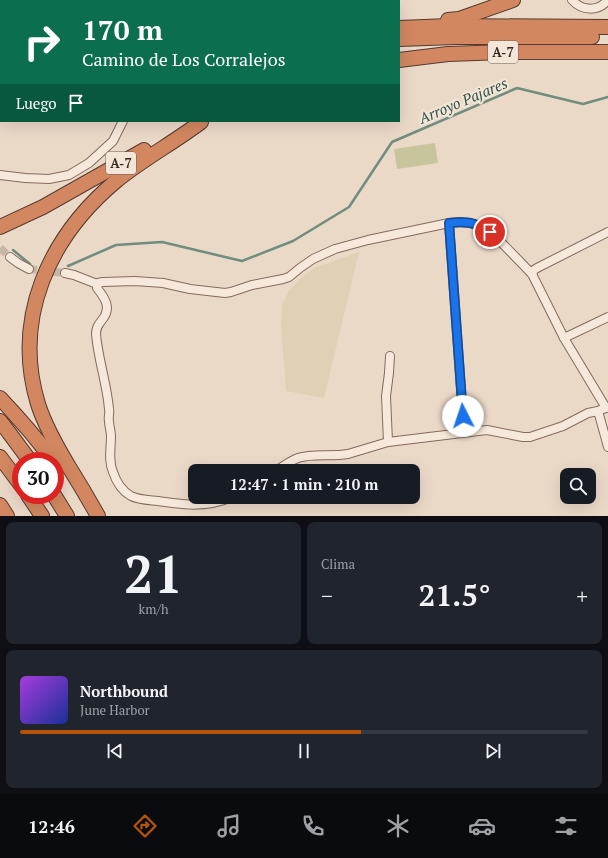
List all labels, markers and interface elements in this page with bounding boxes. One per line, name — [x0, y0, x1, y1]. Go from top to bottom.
text: 170 m — [82, 11, 163, 48]
icon: right — [16, 16, 68, 68]
road number: A-7 — [488, 41, 518, 63]
text: Camino de Los Corralejos — [82, 47, 286, 71]
water label: Arroyo Pajares — [415, 72, 510, 128]
icon: arrive — [65, 92, 87, 114]
text: Luego — [16, 93, 57, 113]
road number: A-7 — [106, 152, 136, 174]
pin — [473, 215, 507, 249]
icon: arrive — [479, 221, 501, 243]
position arrow — [442, 395, 484, 437]
speed limit sign: 30 — [12, 452, 64, 504]
map controls — [560, 468, 596, 504]
button: search — [560, 468, 596, 504]
text: 12:47 · 1 min · 210 m — [230, 474, 378, 494]
text: 21 — [124, 539, 183, 608]
text: Clima — [321, 555, 355, 573]
text: 21.5° — [418, 575, 491, 615]
text: − — [321, 581, 333, 610]
text: + — [576, 581, 588, 610]
text: km/h — [138, 600, 169, 618]
text: Northbound — [80, 681, 168, 701]
text: June Harbor — [80, 701, 150, 719]
icon: previous — [104, 740, 126, 762]
icon: pause — [293, 740, 315, 762]
icon: next — [482, 740, 504, 762]
icon: directions — [131, 812, 159, 840]
icon: music — [215, 812, 243, 840]
icon: phone — [299, 812, 327, 840]
icon: climate — [384, 812, 412, 840]
icon: car — [468, 812, 496, 840]
icon: filters — [552, 812, 580, 840]
text: 12:46 — [28, 814, 75, 838]

